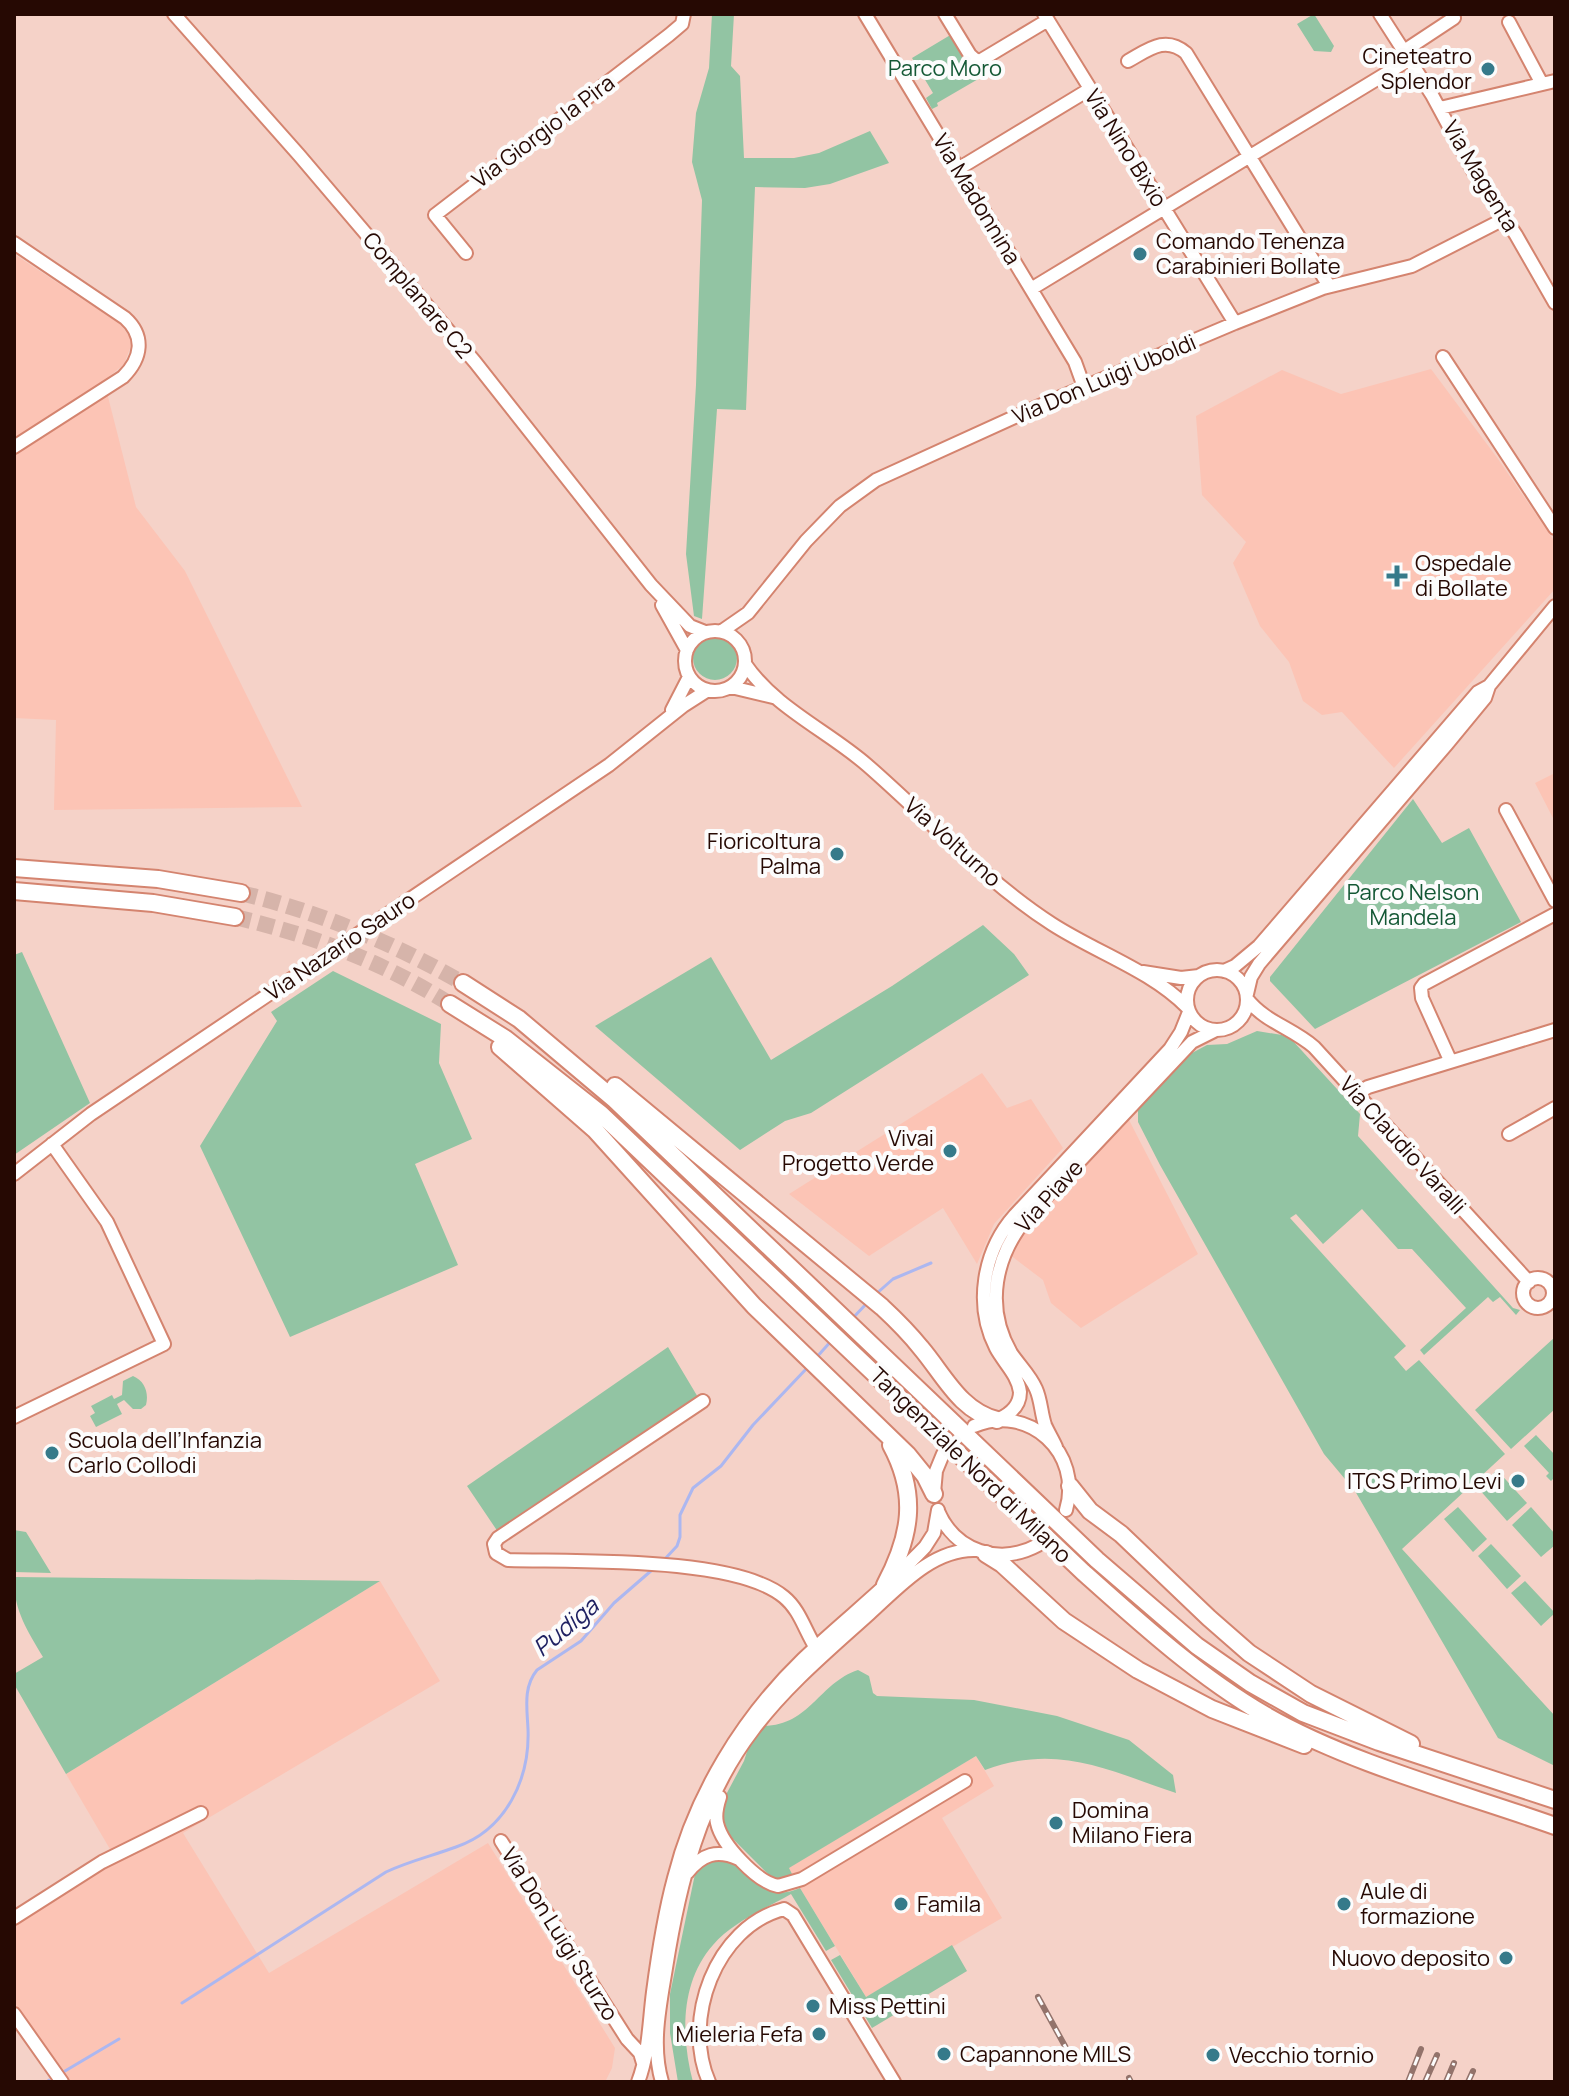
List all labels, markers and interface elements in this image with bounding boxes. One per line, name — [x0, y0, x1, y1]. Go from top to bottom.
place label: Cineteatro Splendor — [1363, 41, 1472, 96]
park label: Parco Moro — [888, 53, 1002, 83]
marker: Cineteatro Splendor — [1479, 60, 1497, 78]
street label: Via Giorgio la Pira — [466, 67, 620, 195]
street label: Via Nino Bixio — [1078, 83, 1174, 213]
street label: Via Magenta — [1436, 115, 1526, 237]
street label: Via Madonnina — [926, 128, 1028, 270]
street label: Complanare C2 — [356, 225, 480, 365]
place label: Comando Tenenza Carabinieri Bollate — [1156, 226, 1345, 281]
marker: Comando Tenenza Carabinieri Bollate — [1131, 245, 1149, 263]
street label: Via Don Luigi Uboldi — [1008, 327, 1200, 431]
place label: Ospedale di Bollate — [1415, 548, 1512, 603]
marker: Ospedale di Bollate — [1386, 565, 1408, 587]
street label: Via Volturno — [898, 791, 1008, 893]
place label: Fioricoltura Palma — [707, 826, 821, 881]
marker: Fioricoltura Palma — [828, 845, 846, 863]
park label: Parco Nelson Mandela — [1347, 877, 1479, 932]
street label: Via Nazario Sauro — [259, 885, 421, 1007]
street label: Via Claudio Varalli — [1333, 1070, 1473, 1220]
place label: Vivai Progetto Verde — [782, 1123, 934, 1178]
marker: Vivai Progetto Verde — [941, 1142, 959, 1160]
street label: Via Piave — [1008, 1153, 1090, 1239]
street label: Tangenziale Nord di Milano — [864, 1361, 1078, 1569]
place label: Scuola dell’Infanzia Carlo Collodi — [68, 1425, 262, 1480]
marker: Scuola dell’Infanzia Carlo Collodi — [43, 1444, 61, 1462]
place label: ITCS Primo Levi — [1347, 1466, 1502, 1496]
marker: ITCS Primo Levi — [1509, 1472, 1527, 1490]
water label: Pudiga — [525, 1588, 606, 1663]
place label: Domina Milano Fiera — [1072, 1795, 1192, 1850]
marker: Domina Milano Fiera — [1047, 1814, 1065, 1832]
street label: Via Don Luigi Sturzo — [495, 1842, 625, 2026]
place label: Aule di formazione — [1360, 1876, 1475, 1931]
place label: Famila — [917, 1889, 981, 1919]
marker: Famila — [892, 1895, 910, 1913]
marker: Aule di formazione — [1335, 1895, 1353, 1913]
place label: Nuovo deposito — [1332, 1943, 1490, 1973]
marker: Nuovo deposito — [1497, 1949, 1515, 1967]
place label: Miss Pettini — [829, 1991, 946, 2021]
marker: Miss Pettini — [804, 1997, 822, 2015]
place label: Mieleria Fefa — [676, 2019, 803, 2049]
marker: Mieleria Fefa — [810, 2025, 828, 2043]
place label: Capannone MILS — [960, 2039, 1131, 2069]
place label: Vecchio tornio — [1229, 2040, 1374, 2070]
marker: Capannone MILS — [935, 2045, 953, 2063]
marker: Vecchio tornio — [1204, 2046, 1222, 2064]

